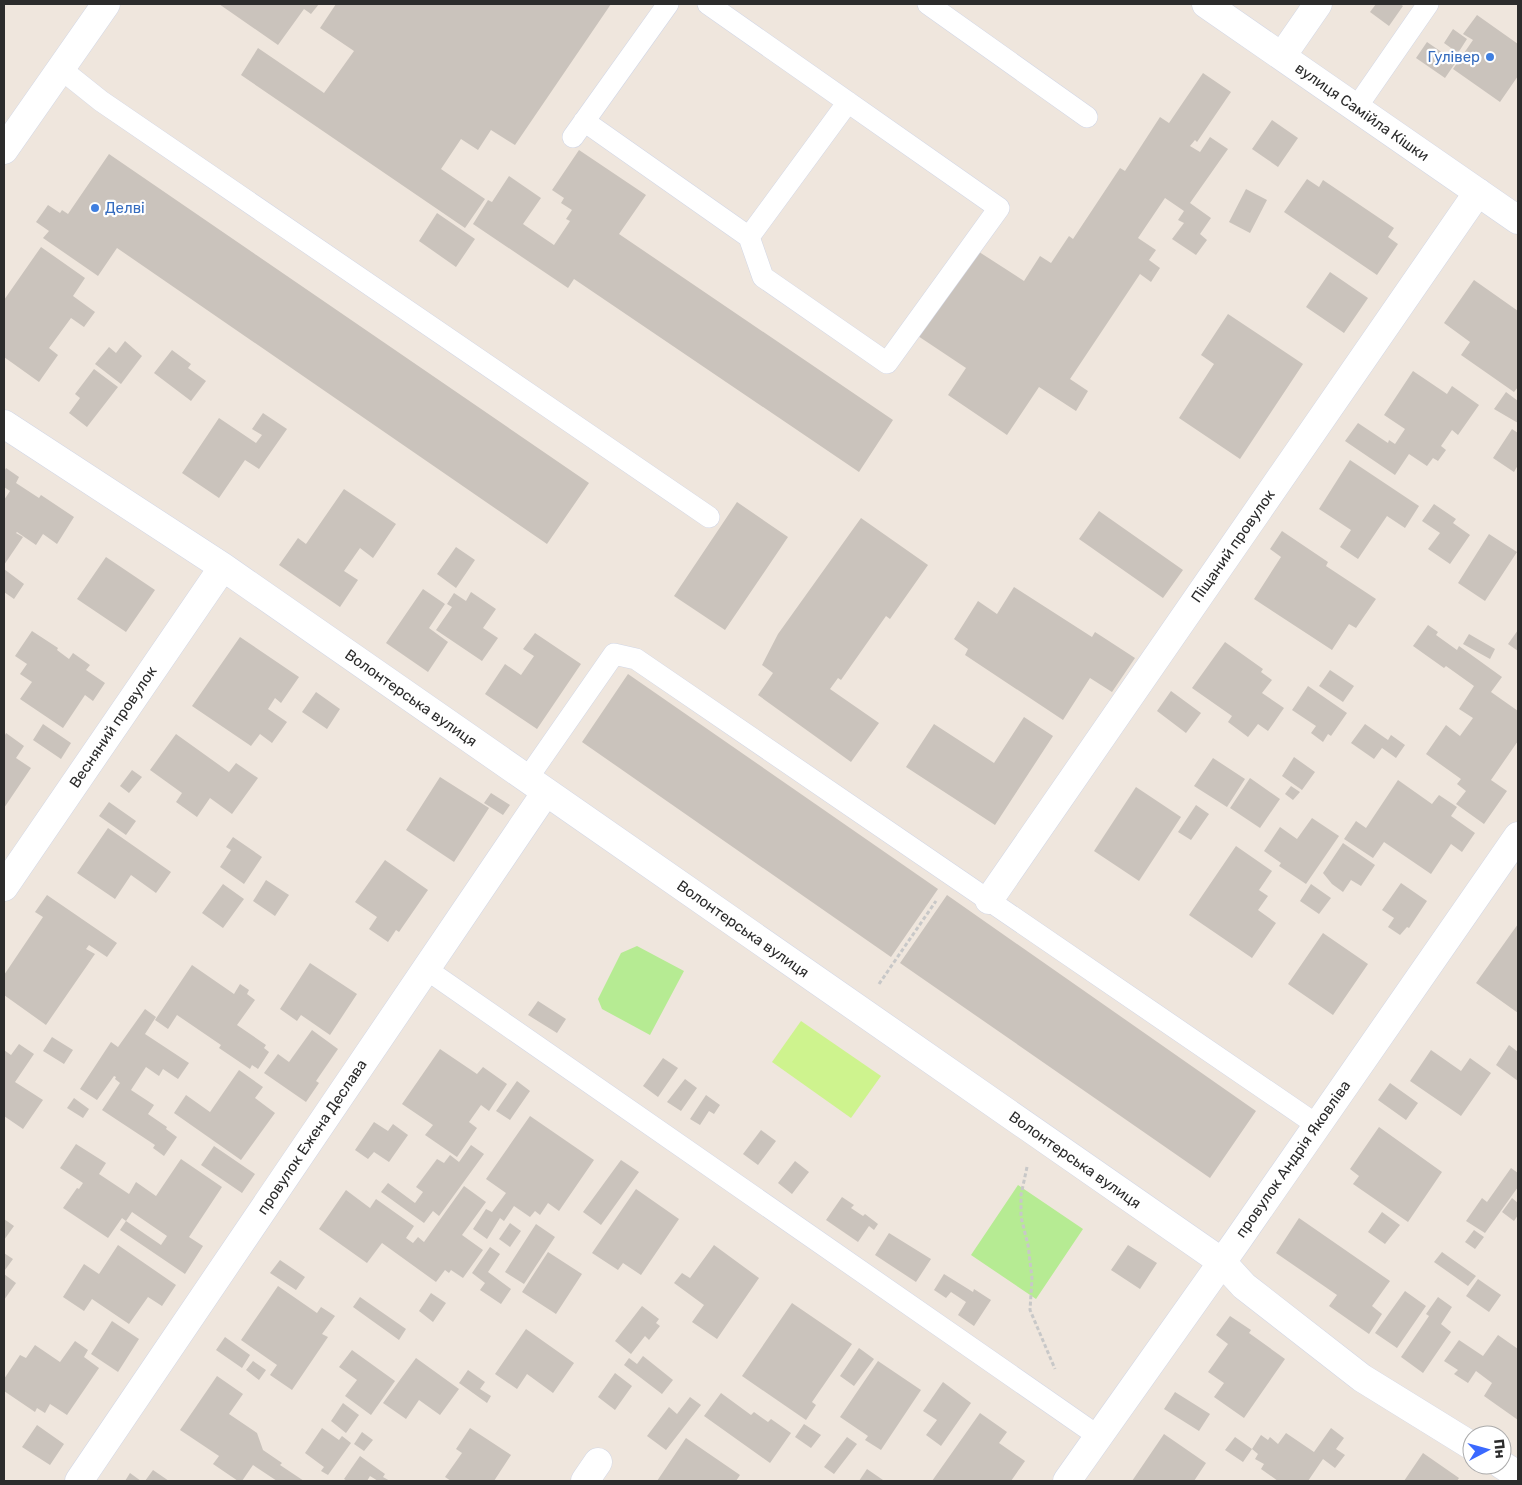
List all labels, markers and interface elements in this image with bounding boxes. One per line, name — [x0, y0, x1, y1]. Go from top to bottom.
place label: Гулівер — [1428, 48, 1480, 66]
marker: Гулівер — [1484, 51, 1496, 63]
street label: вулиця Самійла Кішки — [1292, 59, 1432, 165]
place label: Делві — [105, 199, 145, 217]
marker: Делві — [89, 202, 101, 214]
street label: Піщаний провулок — [1187, 486, 1279, 606]
street label: Волонтерська вулиця — [341, 646, 481, 750]
street label: Весняний провулок — [66, 663, 160, 791]
street label: Волонтерська вулиця — [673, 877, 813, 981]
street label: провулок Ежена Деслава — [253, 1056, 371, 1218]
street label: провулок Андрія Яковліва — [1232, 1077, 1354, 1241]
street label: Волонтерська вулиця — [1005, 1108, 1145, 1212]
north arrow — [1462, 1425, 1512, 1475]
text: Пн — [1490, 1438, 1509, 1459]

